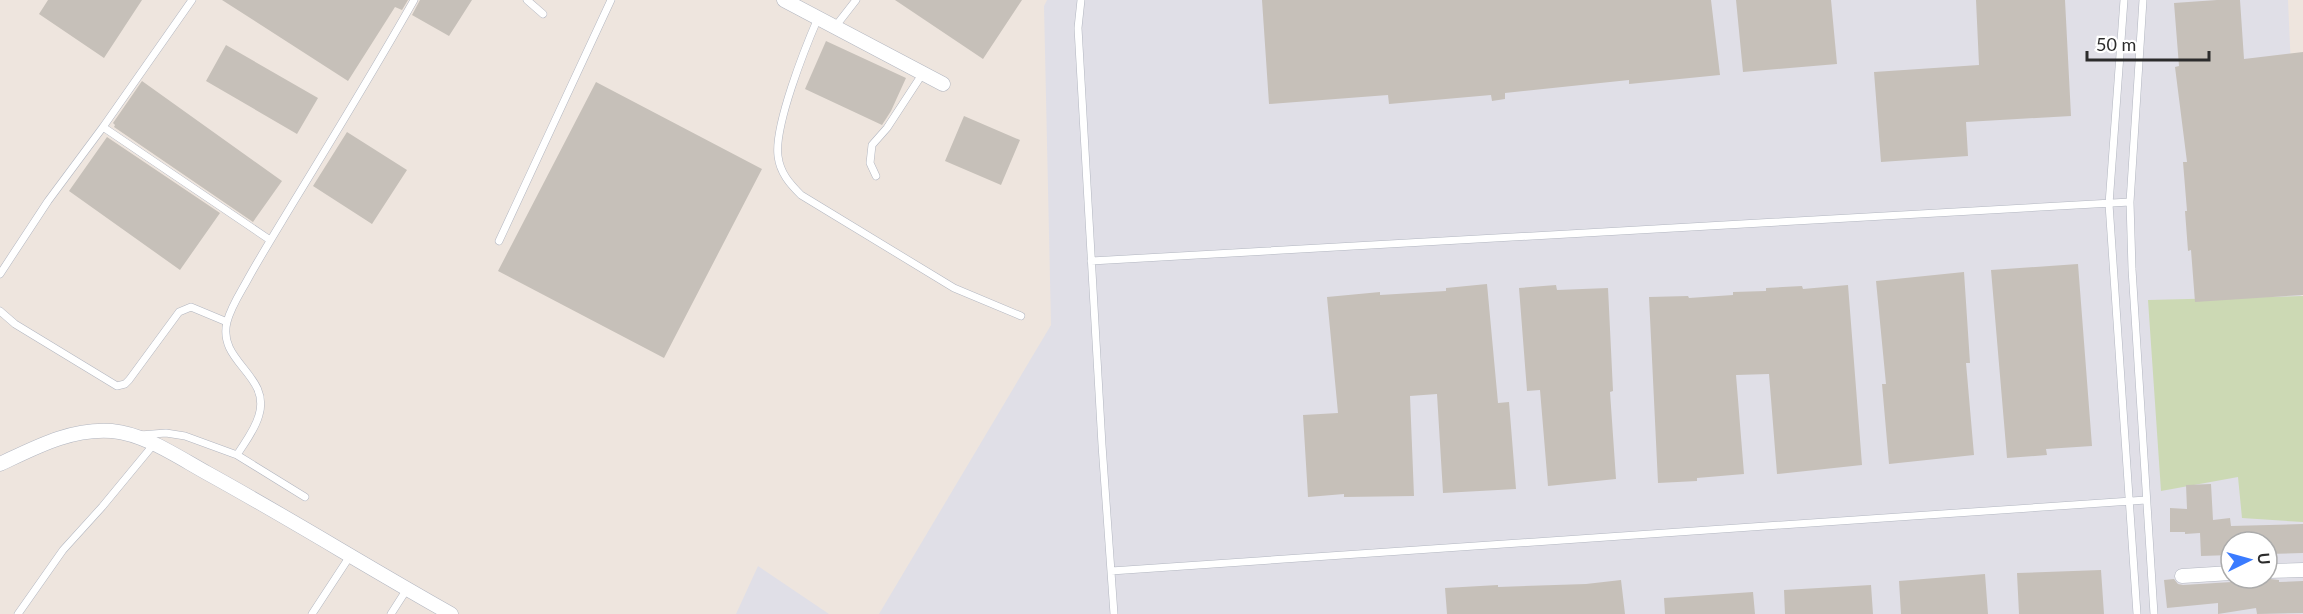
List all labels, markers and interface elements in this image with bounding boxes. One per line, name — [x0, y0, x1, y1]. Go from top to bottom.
scale bar — [2087, 24, 2208, 62]
text: 50 m — [2096, 33, 2136, 55]
north arrow — [2219, 530, 2279, 590]
text: U — [2254, 552, 2274, 565]

